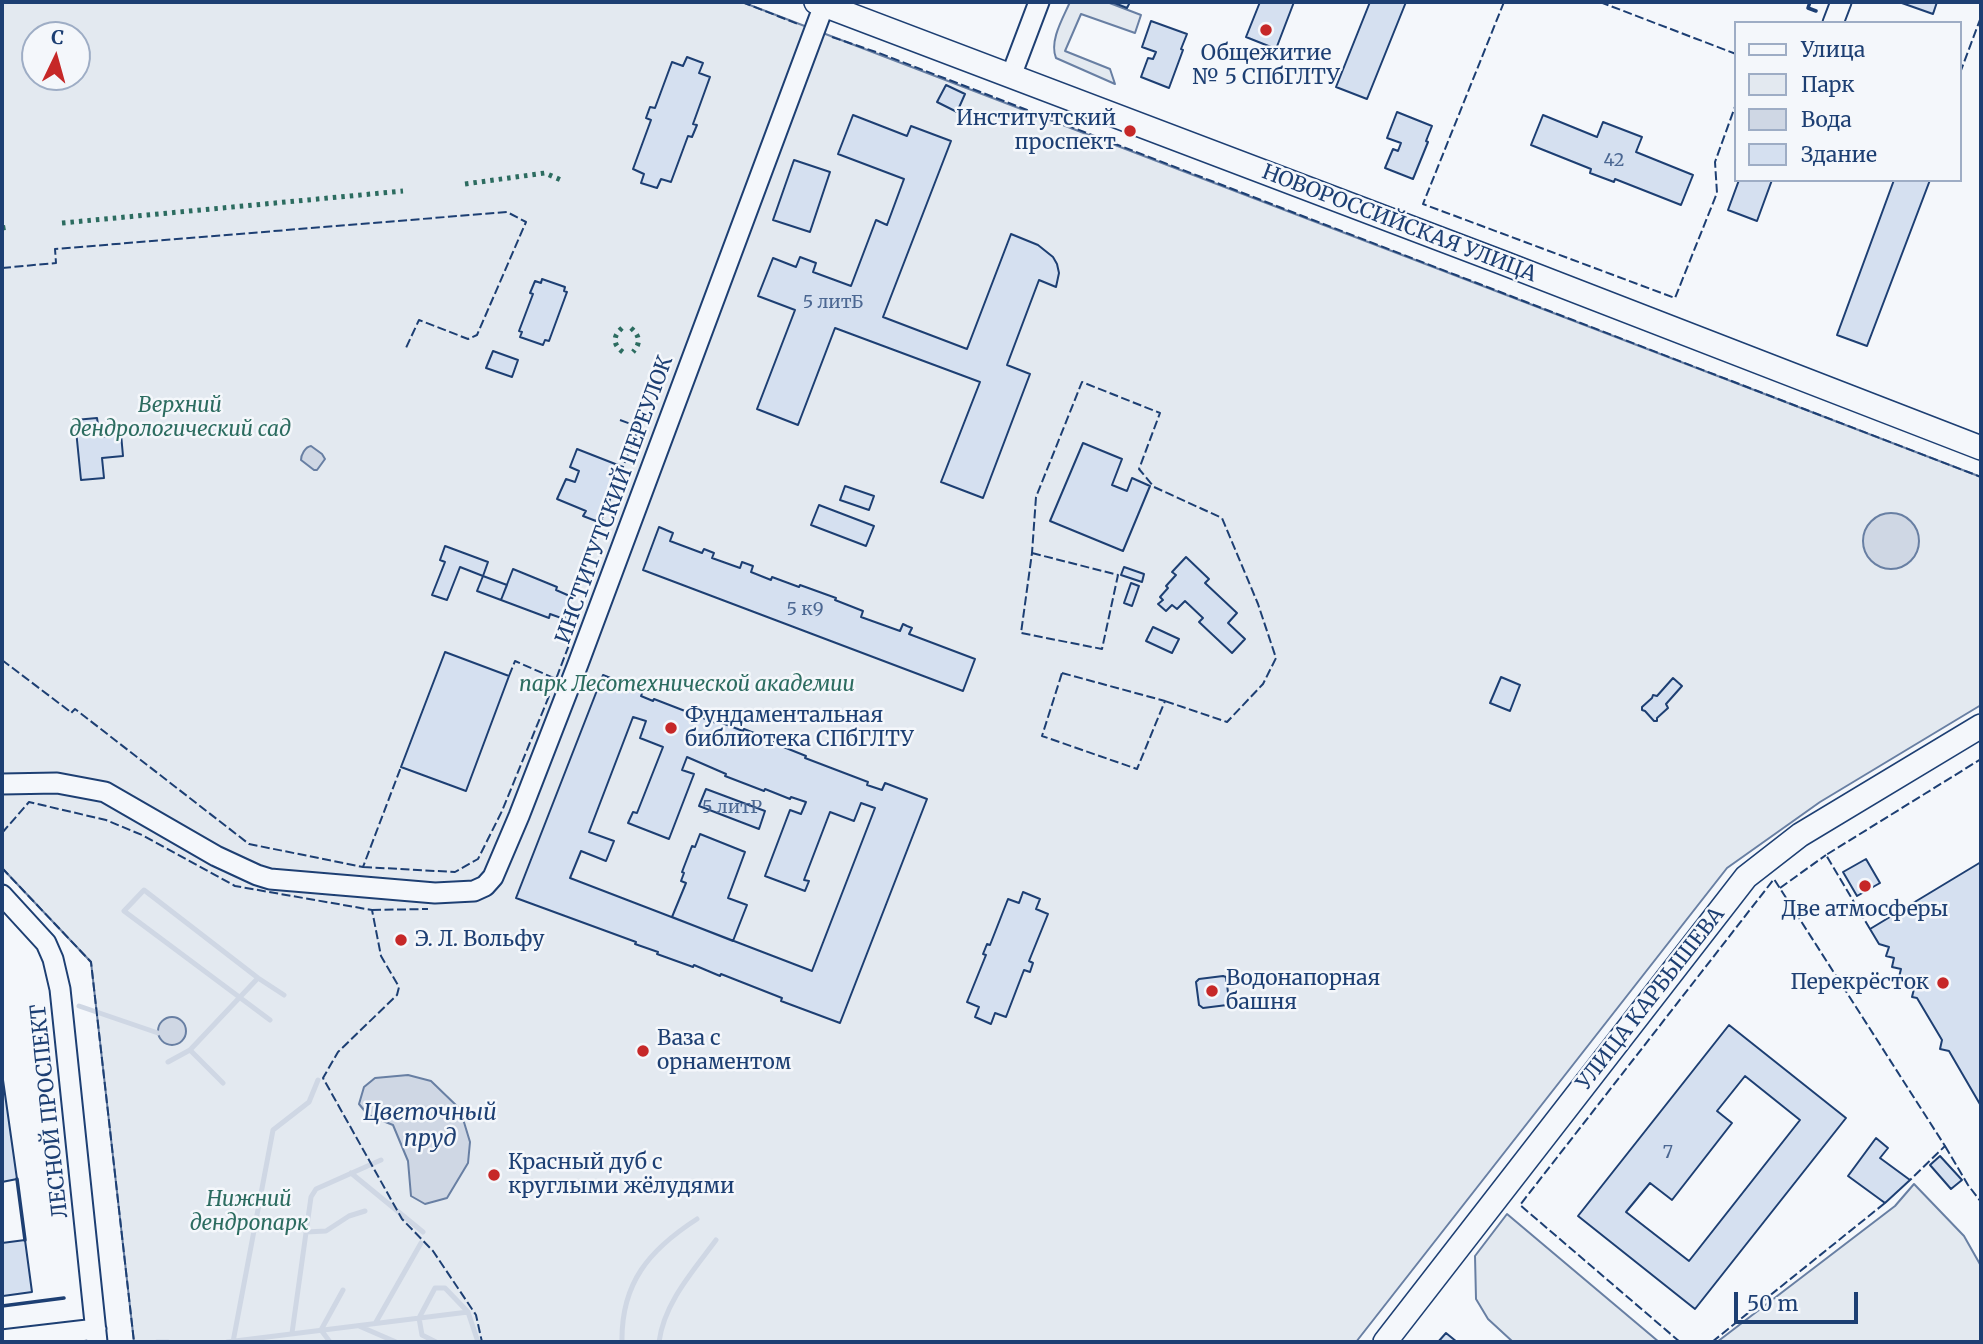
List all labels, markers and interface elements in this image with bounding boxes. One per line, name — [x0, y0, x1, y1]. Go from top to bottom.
north arrow — [21, 21, 91, 91]
legend — [1734, 21, 1962, 182]
marker: Общежитие № 5 СПбГЛТУ — [1258, 22, 1274, 38]
text: С — [50, 25, 65, 50]
text: Улица — [1801, 36, 1865, 63]
place label: Общежитие № 5 СПбГЛТУ — [1192, 41, 1340, 91]
text: Парк — [1801, 71, 1855, 98]
place label: Институтский проспект — [956, 106, 1116, 156]
text: Вода — [1801, 106, 1852, 133]
marker: Институтский проспект — [1122, 123, 1138, 139]
text: Здание — [1801, 141, 1877, 168]
house number: 42 — [1604, 150, 1624, 172]
street label: НОВОРОССИЙСКАЯ УЛИЦА — [1258, 160, 1540, 288]
house number: 5 литБ — [803, 292, 863, 314]
street label: ИНСТИТУТСКИЙ ПЕРЕУЛОК — [551, 353, 679, 647]
park label: Верхний дендрологический сад — [69, 393, 291, 443]
house number: 5 к9 — [786, 599, 824, 621]
park label: парк Лесотехнической академии — [519, 672, 855, 698]
place label: Фундаментальная библиотека СПбГЛТУ — [685, 703, 914, 753]
marker: Фундаментальная библиотека СПбГЛТУ — [663, 720, 679, 736]
house number: 5 литР — [702, 797, 762, 819]
marker: Две атмосферы — [1857, 878, 1873, 894]
place label: Две атмосферы — [1782, 897, 1948, 923]
street label: УЛИЦА КАРБЫШЕВА — [1572, 903, 1730, 1095]
place label: Э. Л. Вольфу — [415, 927, 544, 953]
marker: Э. Л. Вольфу — [393, 932, 409, 948]
place label: Водонапорная башня — [1226, 966, 1380, 1016]
place label: Перекрёсток — [1791, 970, 1929, 996]
marker: Перекрёсток — [1935, 975, 1951, 991]
marker: Водонапорная башня — [1204, 983, 1220, 999]
street label: ЛЕСНОЙ ПРОСПЕКТ — [26, 1003, 74, 1219]
place label: Ваза с орнаментом — [657, 1026, 791, 1076]
marker: Ваза с орнаментом — [635, 1043, 651, 1059]
water label: Цветочный пруд — [363, 1099, 497, 1153]
house number: 7 — [1663, 1142, 1673, 1164]
place label: Красный дуб с круглыми жёлудями — [508, 1150, 735, 1200]
marker: Красный дуб с круглыми жёлудями — [486, 1167, 502, 1183]
park label: Нижний дендропарк — [190, 1187, 308, 1237]
scale bar — [1738, 1278, 1862, 1322]
text: 50 m — [1747, 1290, 1798, 1317]

